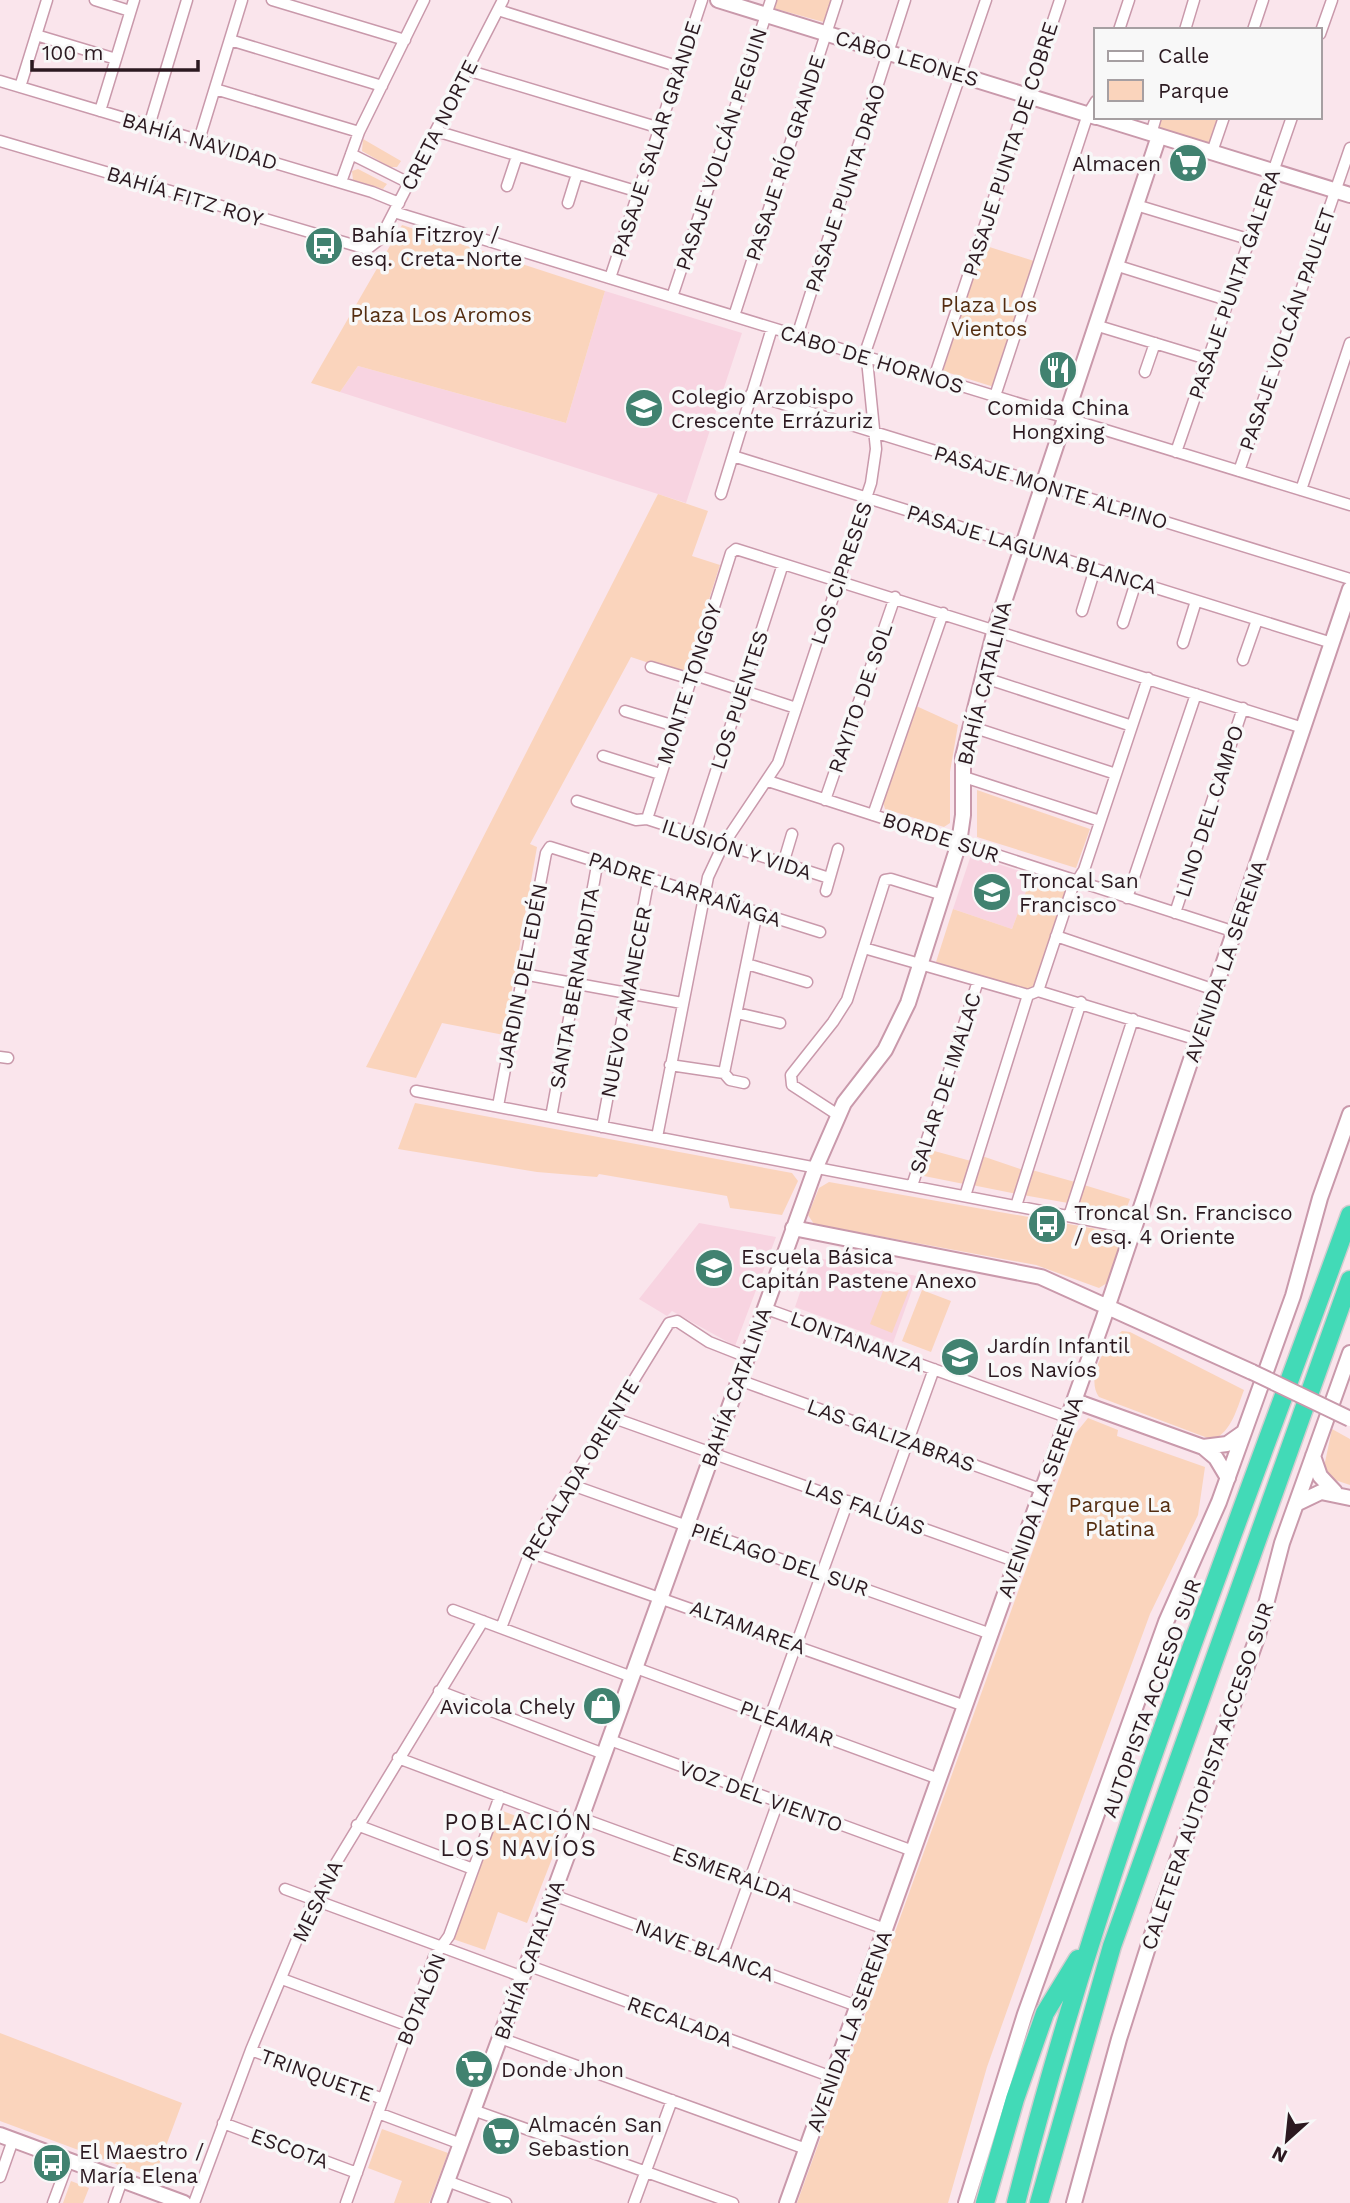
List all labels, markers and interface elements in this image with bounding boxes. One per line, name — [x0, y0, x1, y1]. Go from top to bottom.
street label: PASAJE SALAR GRANDE — [606, 18, 706, 260]
street label: PASAJE PUNTA DE COBRE — [957, 19, 1063, 279]
street label: PASAJE VOLCÁN PEGUIN — [670, 24, 772, 274]
street label: CABO LEONES — [832, 24, 982, 92]
scale bar — [32, 28, 198, 72]
legend — [1094, 28, 1322, 119]
text: 100 m — [42, 40, 104, 65]
text: Calle — [1158, 43, 1209, 68]
street label: PASAJE RÍO GRANDE — [740, 52, 830, 264]
street label: CRETA NORTE — [395, 55, 483, 195]
text: Parque — [1158, 78, 1229, 103]
street label: PASAJE PUNTA DRAO — [800, 81, 890, 295]
street label: BAHÍA NAVIDAD — [119, 107, 281, 175]
supermarket icon: Almacen — [1167, 142, 1209, 184]
place label: Almacen — [1072, 151, 1161, 176]
street label: BAHÍA FITZ ROY — [104, 160, 266, 232]
street label: PASAJE PUNTA GALERA — [1183, 165, 1285, 402]
street label: PASAJE VOLCÁN PAULET — [1234, 204, 1340, 454]
place label: Bahía Fitzroy / esq. Creta-Norte — [351, 222, 522, 271]
bus stop icon: Bahía Fitzroy / esq. Creta-Norte — [303, 225, 345, 267]
park label: Plaza Los Vientos — [941, 292, 1037, 341]
park label: Plaza Los Aromos — [350, 302, 532, 327]
street label: CABO DE HORNOS — [777, 319, 967, 399]
restaurant icon: Comida China Hongxing — [1037, 349, 1079, 391]
place label: Colegio Arzobispo Crescente Errázuriz — [671, 384, 873, 433]
school or university icon: Colegio Arzobispo Crescente Errázuriz — [623, 387, 665, 429]
place label: Comida China Hongxing — [987, 395, 1129, 444]
street label: PASAJE MONTE ALPINO — [931, 440, 1171, 534]
street label: LOS CIPRESES — [805, 498, 877, 648]
street label: PASAJE LAGUNA BLANCA — [904, 499, 1160, 599]
street label: BAHÍA CATALINA — [952, 598, 1017, 768]
street label: MONTE TONGOY — [651, 600, 727, 768]
street label: RAYITO DE SOL — [823, 620, 897, 776]
street label: LOS PUENTES — [705, 627, 773, 773]
street label: LINO DEL CAMPO — [1169, 722, 1249, 900]
street label: BORDE SUR — [879, 806, 1003, 868]
street label: ILUSIÓN Y VIDA — [659, 813, 815, 885]
street label: PADRE LARRAÑAGA — [585, 846, 785, 932]
street label: AVENIDA LA SERENA — [1179, 856, 1271, 1065]
place label: Troncal San Francisco — [1019, 868, 1139, 917]
school or university icon: Troncal San Francisco — [971, 871, 1013, 913]
street label: JARDIN DEL EDÉN — [492, 881, 552, 1071]
street label: SANTA BERNARDITA — [544, 885, 604, 1091]
street label: NUEVO AMANECER — [595, 904, 657, 1100]
street label: SALAR DE IMALAC — [904, 989, 986, 1177]
place label: Troncal Sn. Francisco / esq. 4 Oriente — [1074, 1200, 1293, 1249]
bus stop icon: Troncal Sn. Francisco / esq. 4 Oriente — [1026, 1203, 1068, 1245]
place label: Escuela Básica Capitán Pastene Anexo — [741, 1244, 977, 1293]
school or university icon: Escuela Básica Capitán Pastene Anexo — [693, 1247, 735, 1289]
street label: BAHÍA CATALINA — [695, 1304, 777, 1470]
street label: LONTANANZA — [787, 1305, 927, 1377]
place label: Jardín Infantil Los Navíos — [987, 1333, 1130, 1382]
school or university icon: Jardín Infantil Los Navíos — [939, 1336, 981, 1378]
street label: RECALADA ORIENTE — [516, 1375, 644, 1565]
street label: LAS GALIZABRAS — [804, 1393, 978, 1477]
street label: AVENIDA LA SERENA — [992, 1393, 1088, 1601]
street label: LAS FALÚAS — [802, 1474, 928, 1540]
park label: Parque La Platina — [1069, 1492, 1171, 1541]
street label: PIÉLAGO DEL SUR — [688, 1517, 872, 1601]
street label: AUTOPISTA ACCESO SUR — [1096, 1575, 1206, 1821]
street label: ALTAMAREA — [687, 1594, 809, 1660]
street label: CALETERA AUTOPISTA ACCESO SUR — [1136, 1599, 1278, 1953]
shop icon: Avicola Chely — [581, 1685, 623, 1727]
place label: Avicola Chely — [440, 1694, 575, 1719]
street label: PLEAMAR — [736, 1694, 838, 1752]
street label: VOZ DEL VIENTO — [676, 1755, 846, 1837]
district label: POBLACIÓN LOS NAVÍOS — [440, 1808, 598, 1862]
street label: ESMERALDA — [669, 1841, 797, 1908]
street label: MESANA — [287, 1856, 348, 1946]
street label: BAHÍA CATALINA — [488, 1877, 570, 2043]
street label: NAVE BLANCA — [632, 1913, 778, 1987]
street label: AVENIDA LA SERENA — [801, 1927, 897, 2135]
street label: BOTALÓN — [391, 1949, 451, 2049]
street label: RECALADA — [624, 1990, 736, 2052]
street label: TRINQUETE — [257, 2043, 377, 2107]
supermarket icon: Donde Jhon — [453, 2048, 495, 2090]
place label: Donde Jhon — [501, 2057, 624, 2082]
north arrow — [1252, 2105, 1322, 2175]
place label: Almacén San Sebastion — [528, 2112, 662, 2161]
supermarket icon: Almacén San Sebastion — [480, 2115, 522, 2157]
street label: ESCOTA — [248, 2122, 333, 2174]
place label: El Maestro / María Elena — [79, 2139, 204, 2188]
text: N — [1268, 2141, 1291, 2168]
bus stop icon: El Maestro / María Elena — [31, 2142, 73, 2184]

